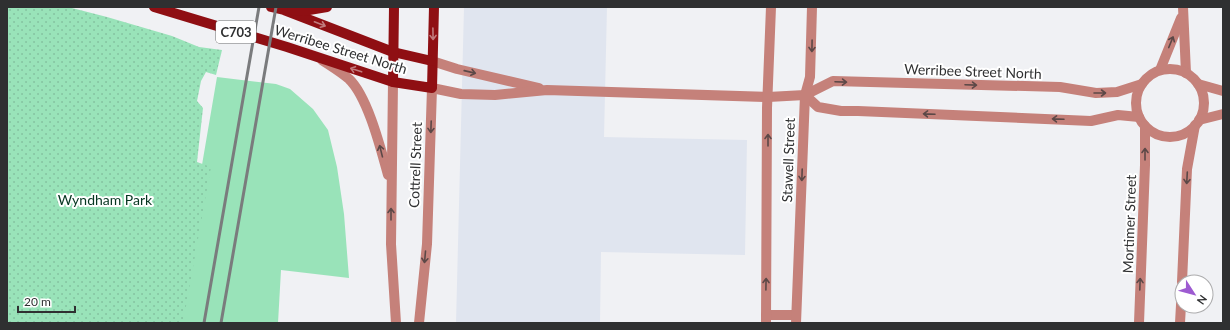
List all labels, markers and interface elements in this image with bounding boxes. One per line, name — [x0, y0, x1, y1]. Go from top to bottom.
road number: C703 — [216, 21, 256, 43]
street label: Werribee Street North — [273, 21, 409, 77]
one-way arrow — [314, 21, 326, 29]
one-way arrow — [429, 27, 436, 40]
one-way arrow — [1168, 37, 1176, 49]
one-way arrow — [808, 39, 815, 52]
street label: Werribee Street North — [904, 60, 1042, 82]
one-way arrow — [350, 66, 363, 73]
one-way arrow — [463, 68, 476, 76]
one-way arrow — [834, 78, 847, 85]
one-way arrow — [964, 81, 977, 89]
one-way arrow — [1093, 89, 1106, 97]
one-way arrow — [923, 110, 936, 118]
one-way arrow — [1052, 116, 1065, 123]
street label: Stawell Street — [778, 117, 798, 203]
one-way arrow — [427, 120, 434, 133]
street label: Cottrell Street — [405, 122, 425, 208]
one-way arrow — [764, 134, 772, 147]
one-way arrow — [377, 145, 385, 158]
one-way arrow — [1141, 148, 1149, 161]
one-way arrow — [798, 168, 805, 181]
one-way arrow — [1183, 171, 1191, 184]
street label: Mortimer Street — [1119, 174, 1139, 274]
park label: Wyndham Park — [58, 191, 153, 208]
one-way arrow — [387, 208, 395, 221]
one-way arrow — [422, 250, 429, 263]
north arrow — [1174, 274, 1214, 314]
one-way arrow — [762, 278, 770, 291]
one-way arrow — [1137, 278, 1144, 291]
scale bar — [18, 288, 75, 314]
text: N — [1195, 293, 1210, 307]
text: 20 m — [24, 294, 51, 309]

